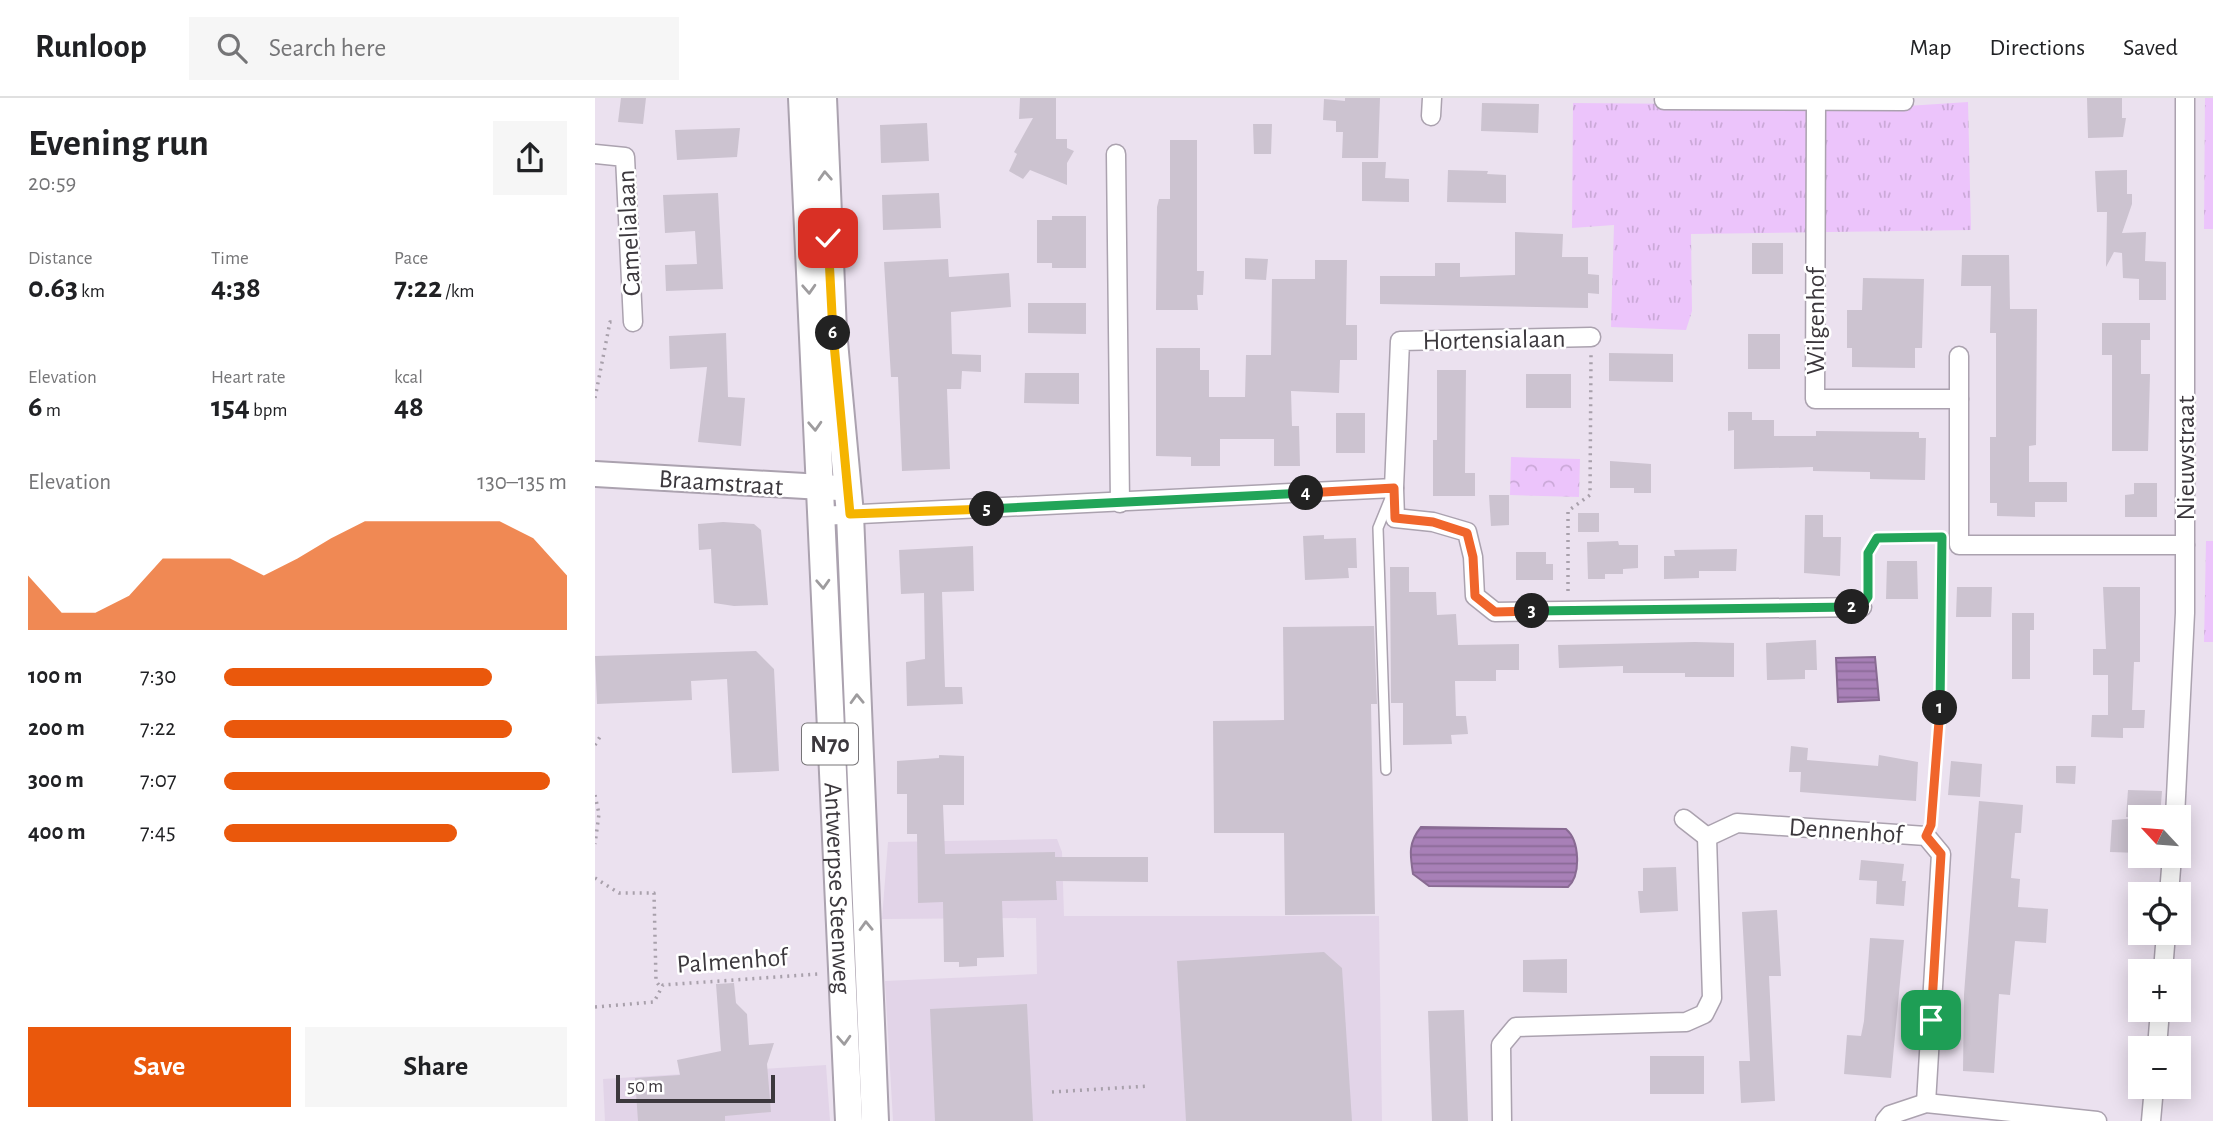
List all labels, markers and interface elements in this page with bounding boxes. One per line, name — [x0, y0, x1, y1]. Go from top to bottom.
search box — [189, 17, 679, 80]
icon: search — [213, 29, 251, 67]
text: Runloop — [35, 31, 147, 64]
text: Search here — [269, 35, 386, 61]
text: Map — [1909, 36, 1951, 60]
text: Directions — [1989, 36, 2085, 60]
text: Saved — [2123, 36, 2178, 60]
button: share — [493, 121, 567, 195]
text: Evening run — [28, 125, 209, 163]
street label: Camelialaan — [613, 169, 645, 297]
one-way arrow — [818, 170, 833, 181]
text: 20:59 — [28, 172, 76, 195]
pin — [798, 208, 858, 268]
icon: check — [809, 219, 847, 257]
text: Distance — [28, 249, 92, 268]
text: Time — [211, 249, 249, 268]
text: Pace — [394, 249, 428, 268]
street label: Wilgenhof — [1803, 265, 1829, 375]
text: 0.63 — [28, 273, 78, 303]
text: 4:38 — [211, 273, 261, 303]
text: 7:22 — [394, 273, 442, 303]
text: km — [78, 282, 105, 301]
text: /km — [442, 282, 475, 301]
one-way arrow — [801, 283, 816, 294]
pin: 6 — [815, 316, 851, 350]
text: 6 — [828, 323, 837, 342]
street label: Hortensialaan — [1422, 326, 1566, 354]
text: Elevation — [28, 368, 97, 387]
text: Heart rate — [211, 368, 286, 387]
text: kcal — [394, 368, 423, 387]
text: 6 — [28, 392, 43, 422]
text: 154 — [211, 392, 250, 422]
text: 48 — [394, 392, 424, 422]
street label: Nieuwstraat — [2173, 396, 2199, 520]
text: m — [43, 401, 61, 420]
text: bpm — [250, 401, 287, 420]
one-way arrow — [808, 421, 823, 432]
street label: Braamstraat — [658, 466, 784, 500]
text: Elevation — [28, 471, 111, 494]
text: 130–135 m — [477, 471, 567, 494]
pin: 4 — [1289, 476, 1323, 510]
text: 4 — [1301, 483, 1310, 502]
pin: 5 — [969, 492, 1005, 526]
text: 5 — [982, 499, 991, 518]
one-way arrow — [815, 579, 830, 590]
pin: 2 — [1835, 589, 1869, 624]
pin: 3 — [1515, 594, 1549, 628]
text: 2 — [1847, 597, 1856, 616]
text: 3 — [1527, 601, 1536, 620]
text: 100 m — [28, 665, 82, 688]
text: 7:30 — [140, 665, 176, 688]
pin: 1 — [1923, 690, 1957, 726]
one-way arrow — [850, 693, 865, 704]
text: 1 — [1936, 698, 1943, 717]
text: 200 m — [28, 717, 85, 740]
text: 7:22 — [140, 717, 176, 740]
road number: N70 — [802, 724, 858, 764]
text: 300 m — [28, 769, 84, 792]
text: 7:07 — [140, 769, 177, 792]
street label: Antwerpse Steenweg — [819, 782, 855, 995]
north arrow — [2128, 805, 2191, 868]
map controls — [2128, 805, 2191, 1099]
street label: Dennenhof — [1788, 814, 1906, 848]
text: 400 m — [28, 821, 86, 844]
text: 7:45 — [140, 821, 176, 844]
button: locate — [2128, 882, 2191, 945]
one-way arrow — [858, 920, 874, 931]
street label: Palmenhof — [676, 944, 791, 978]
button: + — [2128, 959, 2191, 1022]
pin — [1901, 990, 1961, 1050]
icon: arrive — [1912, 1001, 1950, 1039]
button: Save — [28, 1027, 291, 1107]
button: Share — [305, 1027, 567, 1107]
one-way arrow — [837, 1035, 852, 1046]
button: − — [2128, 1036, 2191, 1099]
scale bar — [616, 1072, 775, 1104]
text: 50 m — [627, 1077, 663, 1096]

